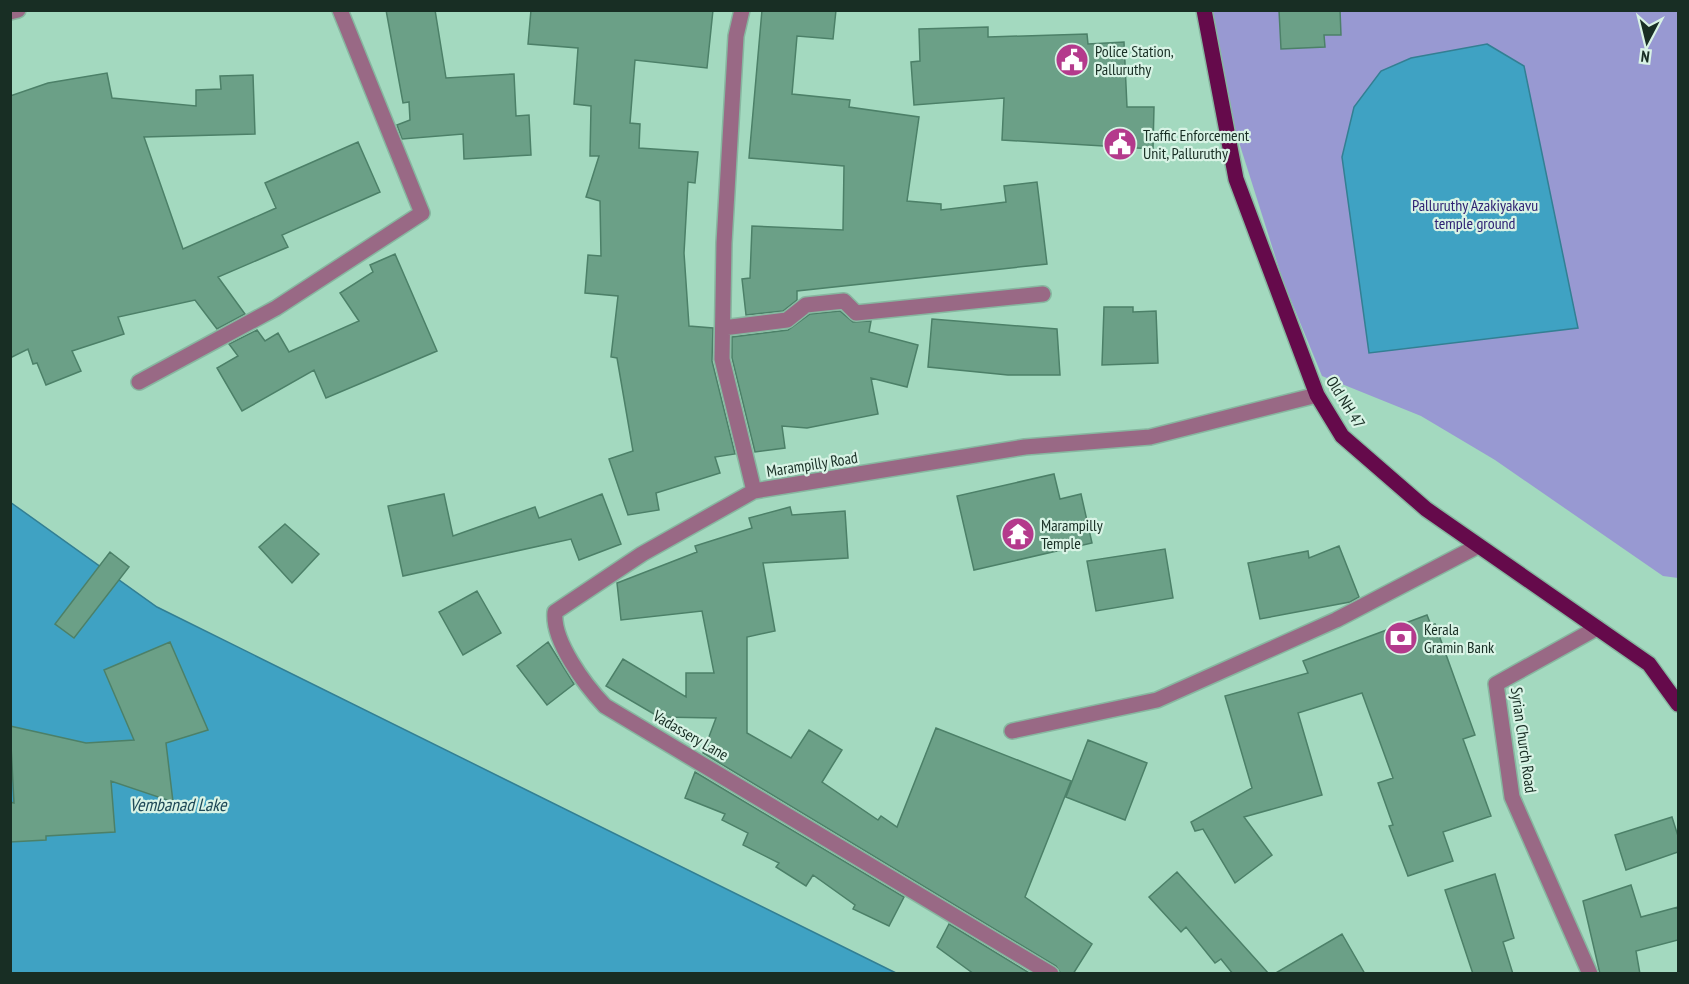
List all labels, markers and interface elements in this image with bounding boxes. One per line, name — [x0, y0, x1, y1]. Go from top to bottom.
north arrow — [1617, 12, 1677, 72]
place label: Police Station, Palluruthy — [1095, 41, 1174, 79]
public building icon: Police Station, Palluruthy — [1054, 42, 1090, 78]
text: N — [1640, 46, 1651, 67]
place label: Traffic Enforcement Unit, Palluruthy — [1143, 125, 1250, 163]
public building icon: Traffic Enforcement Unit, Palluruthy — [1102, 126, 1138, 162]
park label: Palluruthy Azakiyakavu temple ground — [1412, 195, 1538, 233]
street label: Old NH 47 — [1322, 372, 1370, 432]
street label: Marampilly Road — [765, 447, 859, 481]
place label: Marampilly Temple — [1041, 515, 1103, 553]
temple icon: Marampilly Temple — [1000, 516, 1036, 552]
place label: Kerala Gramin Bank — [1424, 619, 1495, 657]
bank icon: Kerala Gramin Bank — [1383, 620, 1419, 656]
street label: Syrian Church Road — [1507, 686, 1541, 794]
street label: Vadassery Lane — [649, 705, 732, 765]
water label: Vembanad Lake — [130, 793, 228, 816]

